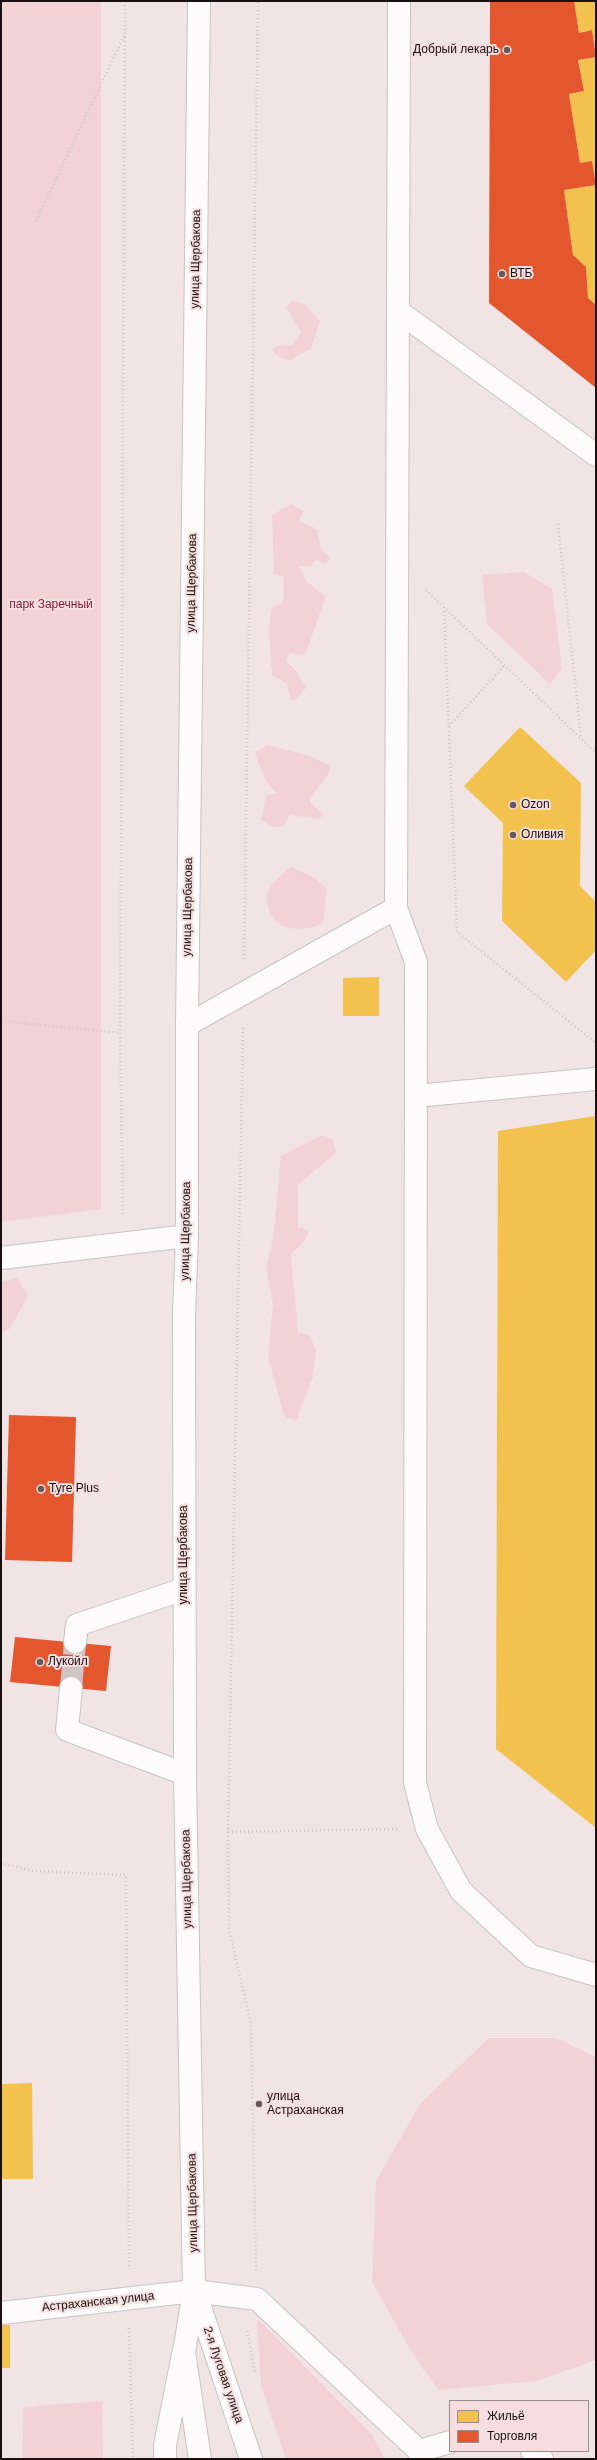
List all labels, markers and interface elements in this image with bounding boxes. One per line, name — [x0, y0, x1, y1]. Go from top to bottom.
place label: Добрый лекарь — [413, 43, 499, 57]
marker: Добрый лекарь — [502, 45, 512, 55]
street label: улица Щербакова — [188, 209, 204, 309]
place label: ВТБ — [510, 267, 532, 281]
marker: ВТБ — [497, 269, 507, 279]
street label: улица Щербакова — [184, 533, 200, 633]
park label: парк Заречный — [9, 598, 93, 612]
place label: Ozon — [521, 798, 550, 812]
marker: Ozon — [508, 800, 518, 810]
place label: Оливия — [521, 828, 563, 842]
marker: Оливия — [508, 830, 518, 840]
street label: улица Щербакова — [180, 857, 196, 957]
street label: улица Щербакова — [178, 1181, 194, 1281]
place label: Tyre Plus — [49, 1482, 99, 1496]
marker: Tyre Plus — [36, 1484, 46, 1494]
street label: улица Щербакова — [177, 1505, 191, 1605]
place label: Лукойл — [48, 1655, 88, 1669]
marker: Лукойл — [35, 1657, 45, 1667]
street label: улица Щербакова — [179, 1829, 195, 1929]
place label: улица Астраханская — [267, 2090, 344, 2118]
marker: улица Астраханская — [254, 2099, 264, 2109]
street label: улица Щербакова — [185, 2153, 201, 2253]
street label: Астраханская улица — [41, 2289, 155, 2315]
street label: 2-я Луговая улица — [200, 2325, 246, 2425]
legend — [449, 2400, 589, 2452]
text: Жильё — [487, 2409, 525, 2423]
text: Торговля — [487, 2429, 537, 2443]

